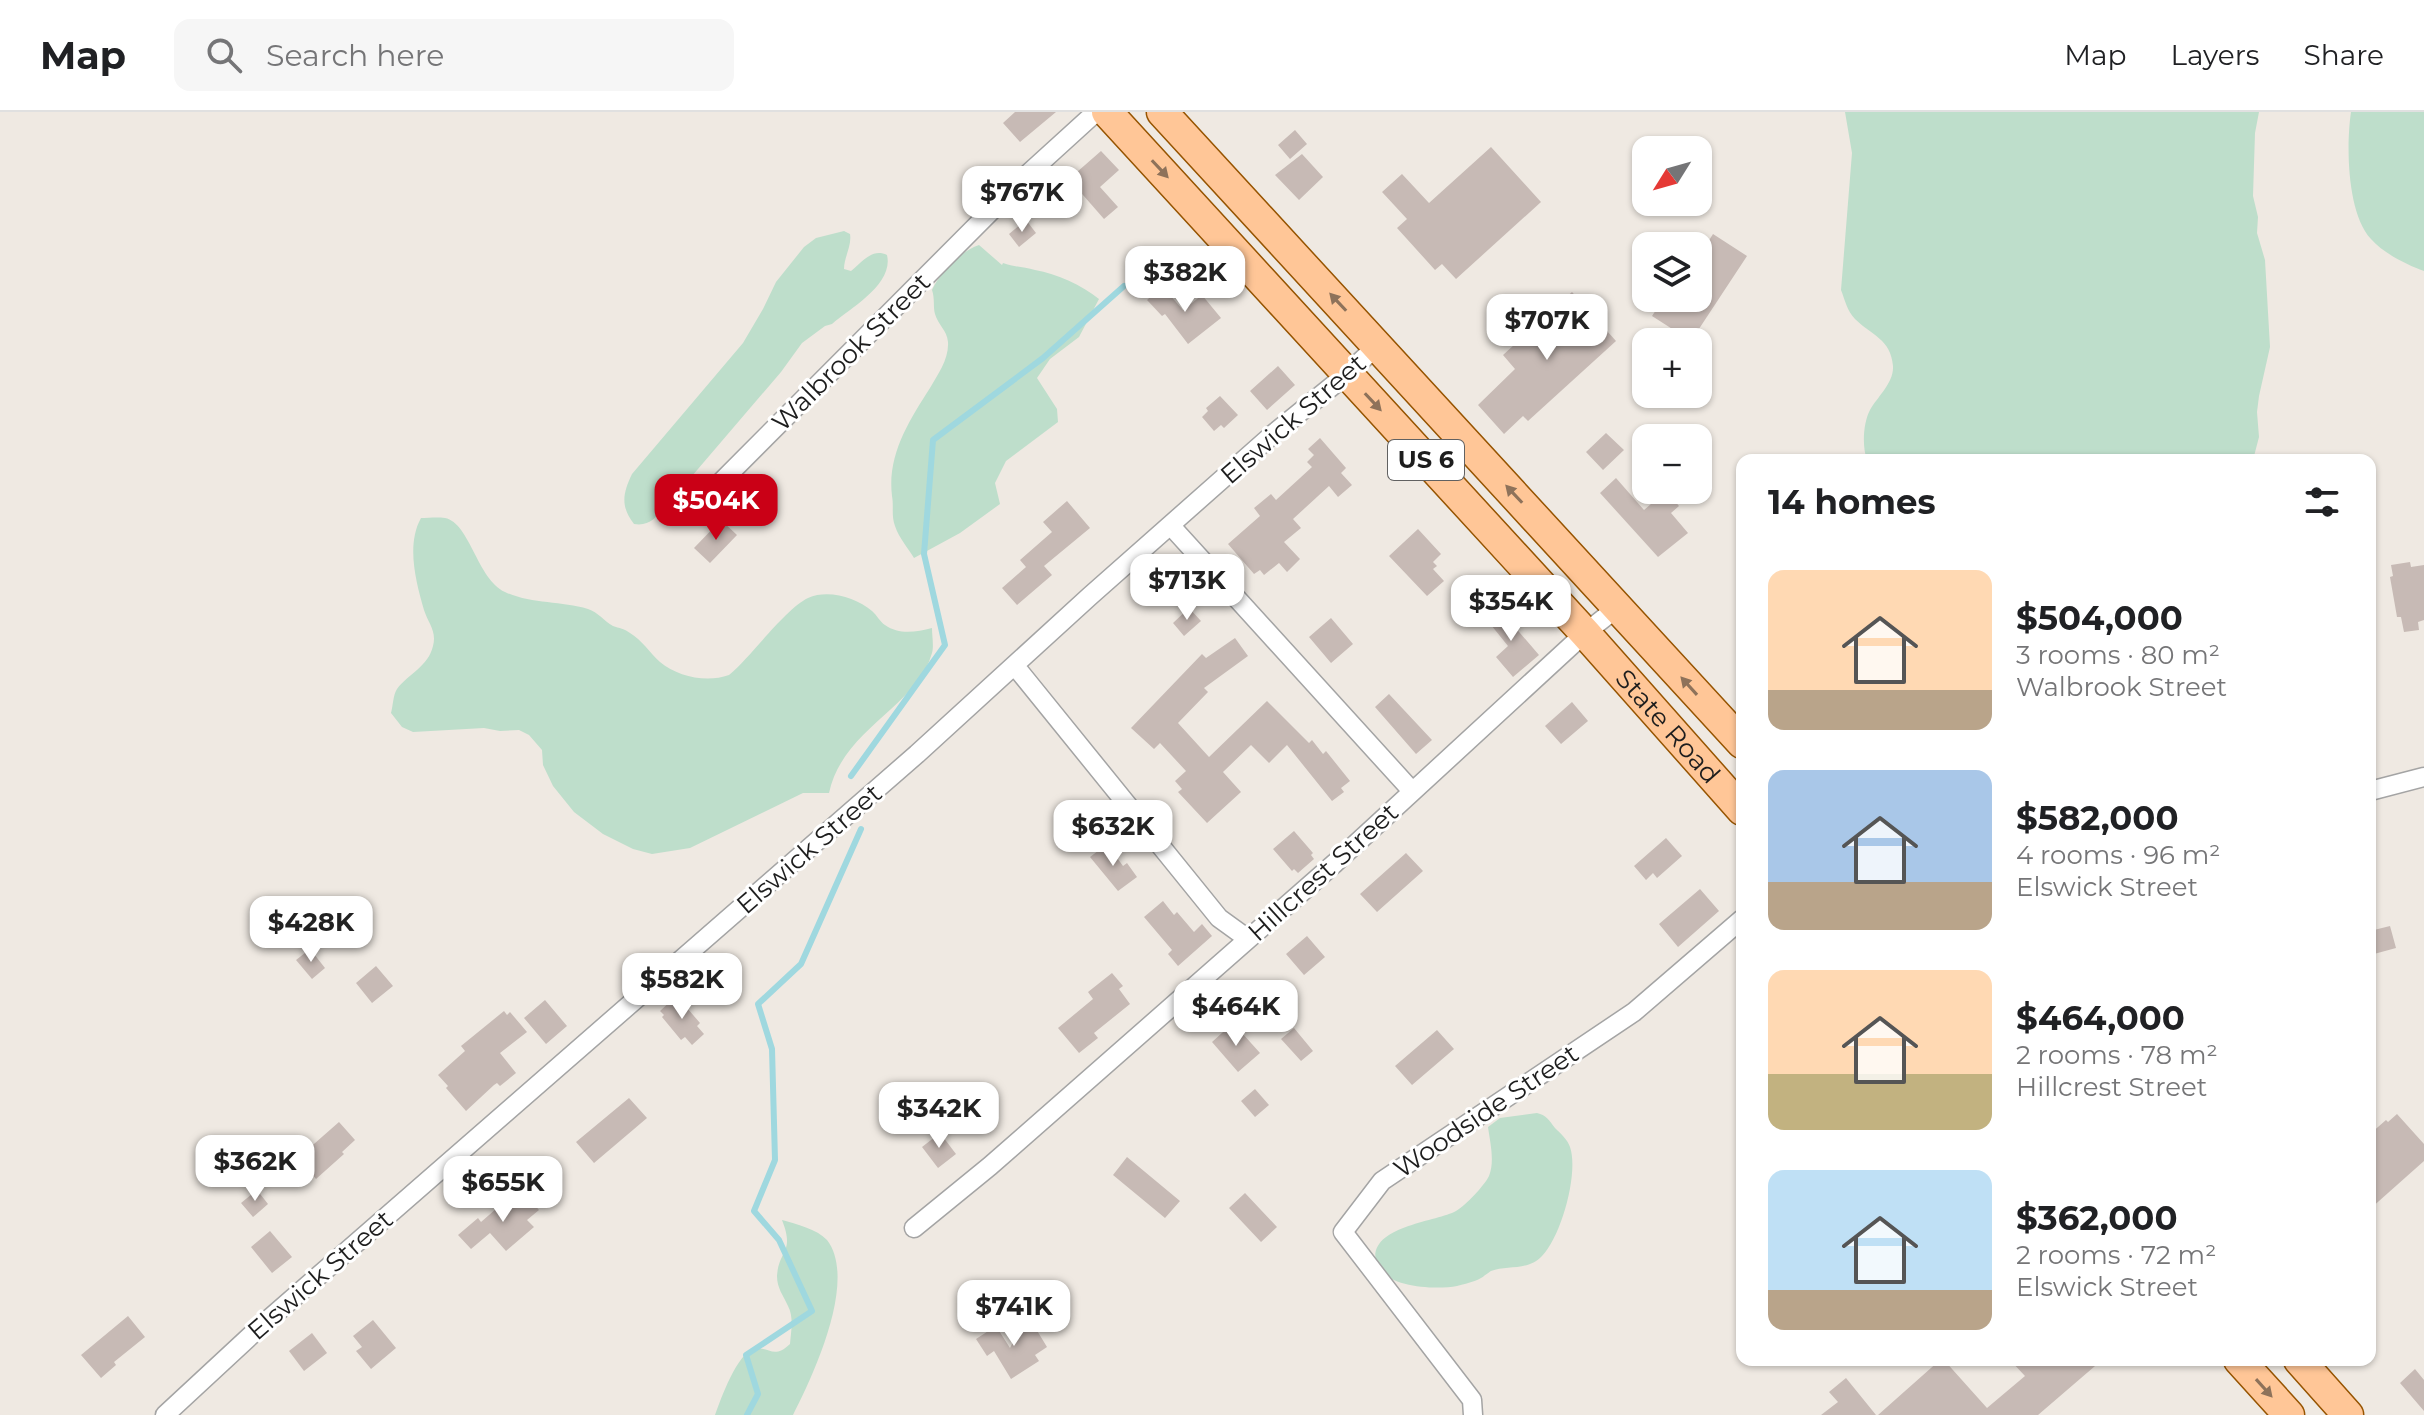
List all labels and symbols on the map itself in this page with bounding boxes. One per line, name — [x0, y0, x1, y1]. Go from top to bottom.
north arrow — [1632, 136, 1712, 216]
one-way arrow — [1150, 160, 1168, 179]
pin: $767K — [966, 166, 1078, 234]
pin: $382K — [1129, 246, 1241, 314]
street label: Walbrook Street — [765, 266, 937, 438]
one-way arrow — [1330, 293, 1348, 312]
pin: $707K — [1491, 294, 1603, 362]
street label: Elswick Street — [1214, 347, 1372, 491]
one-way arrow — [1364, 393, 1382, 412]
road number: US 6 — [1388, 440, 1464, 480]
pin: $504K — [660, 474, 772, 542]
one-way arrow — [1506, 484, 1524, 503]
pin: $713K — [1131, 554, 1243, 622]
pin: $354K — [1455, 575, 1567, 643]
street label: State Road — [1609, 663, 1727, 790]
one-way arrow — [1681, 676, 1699, 695]
street label: Elswick Street — [730, 777, 888, 921]
street label: Hillcrest Street — [1241, 796, 1405, 948]
pin: $632K — [1057, 800, 1169, 868]
pin: $428K — [255, 896, 367, 964]
pin: $582K — [626, 953, 738, 1021]
pin: $464K — [1180, 980, 1292, 1048]
street label: Woodside Street — [1387, 1037, 1585, 1185]
pin: $342K — [883, 1082, 995, 1150]
pin: $362K — [199, 1135, 311, 1203]
pin: $655K — [447, 1156, 559, 1224]
street label: Elswick Street — [241, 1203, 399, 1347]
pin: $741K — [958, 1280, 1070, 1348]
one-way arrow — [2255, 1377, 2272, 1397]

